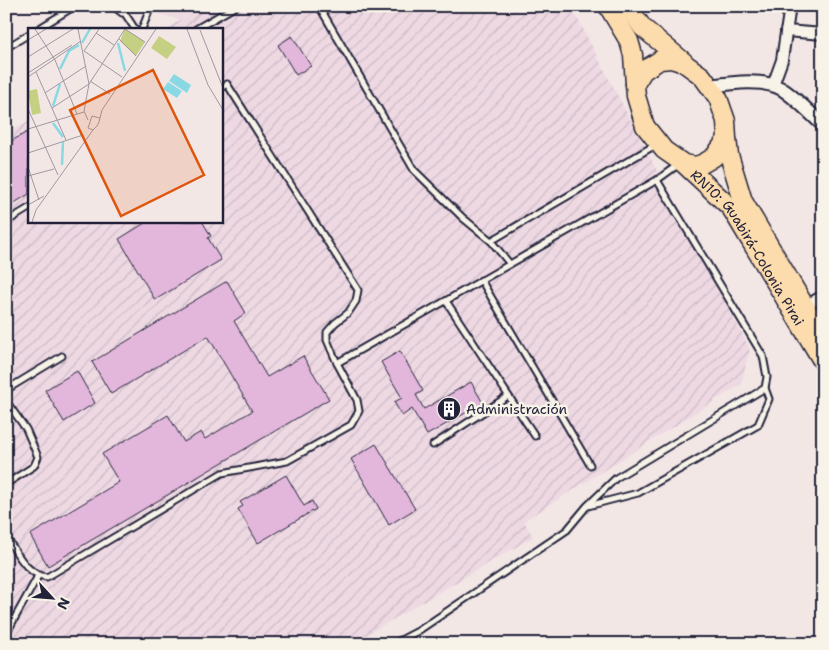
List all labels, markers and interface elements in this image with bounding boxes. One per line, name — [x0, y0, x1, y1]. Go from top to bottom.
inset map — [28, 28, 222, 222]
street label: RN10: Guabirá-Colonia Pirai — [687, 166, 808, 329]
building icon: Administración — [436, 396, 462, 422]
place label: Administración — [466, 400, 568, 418]
north arrow — [28, 572, 78, 622]
text: N — [53, 595, 74, 613]

